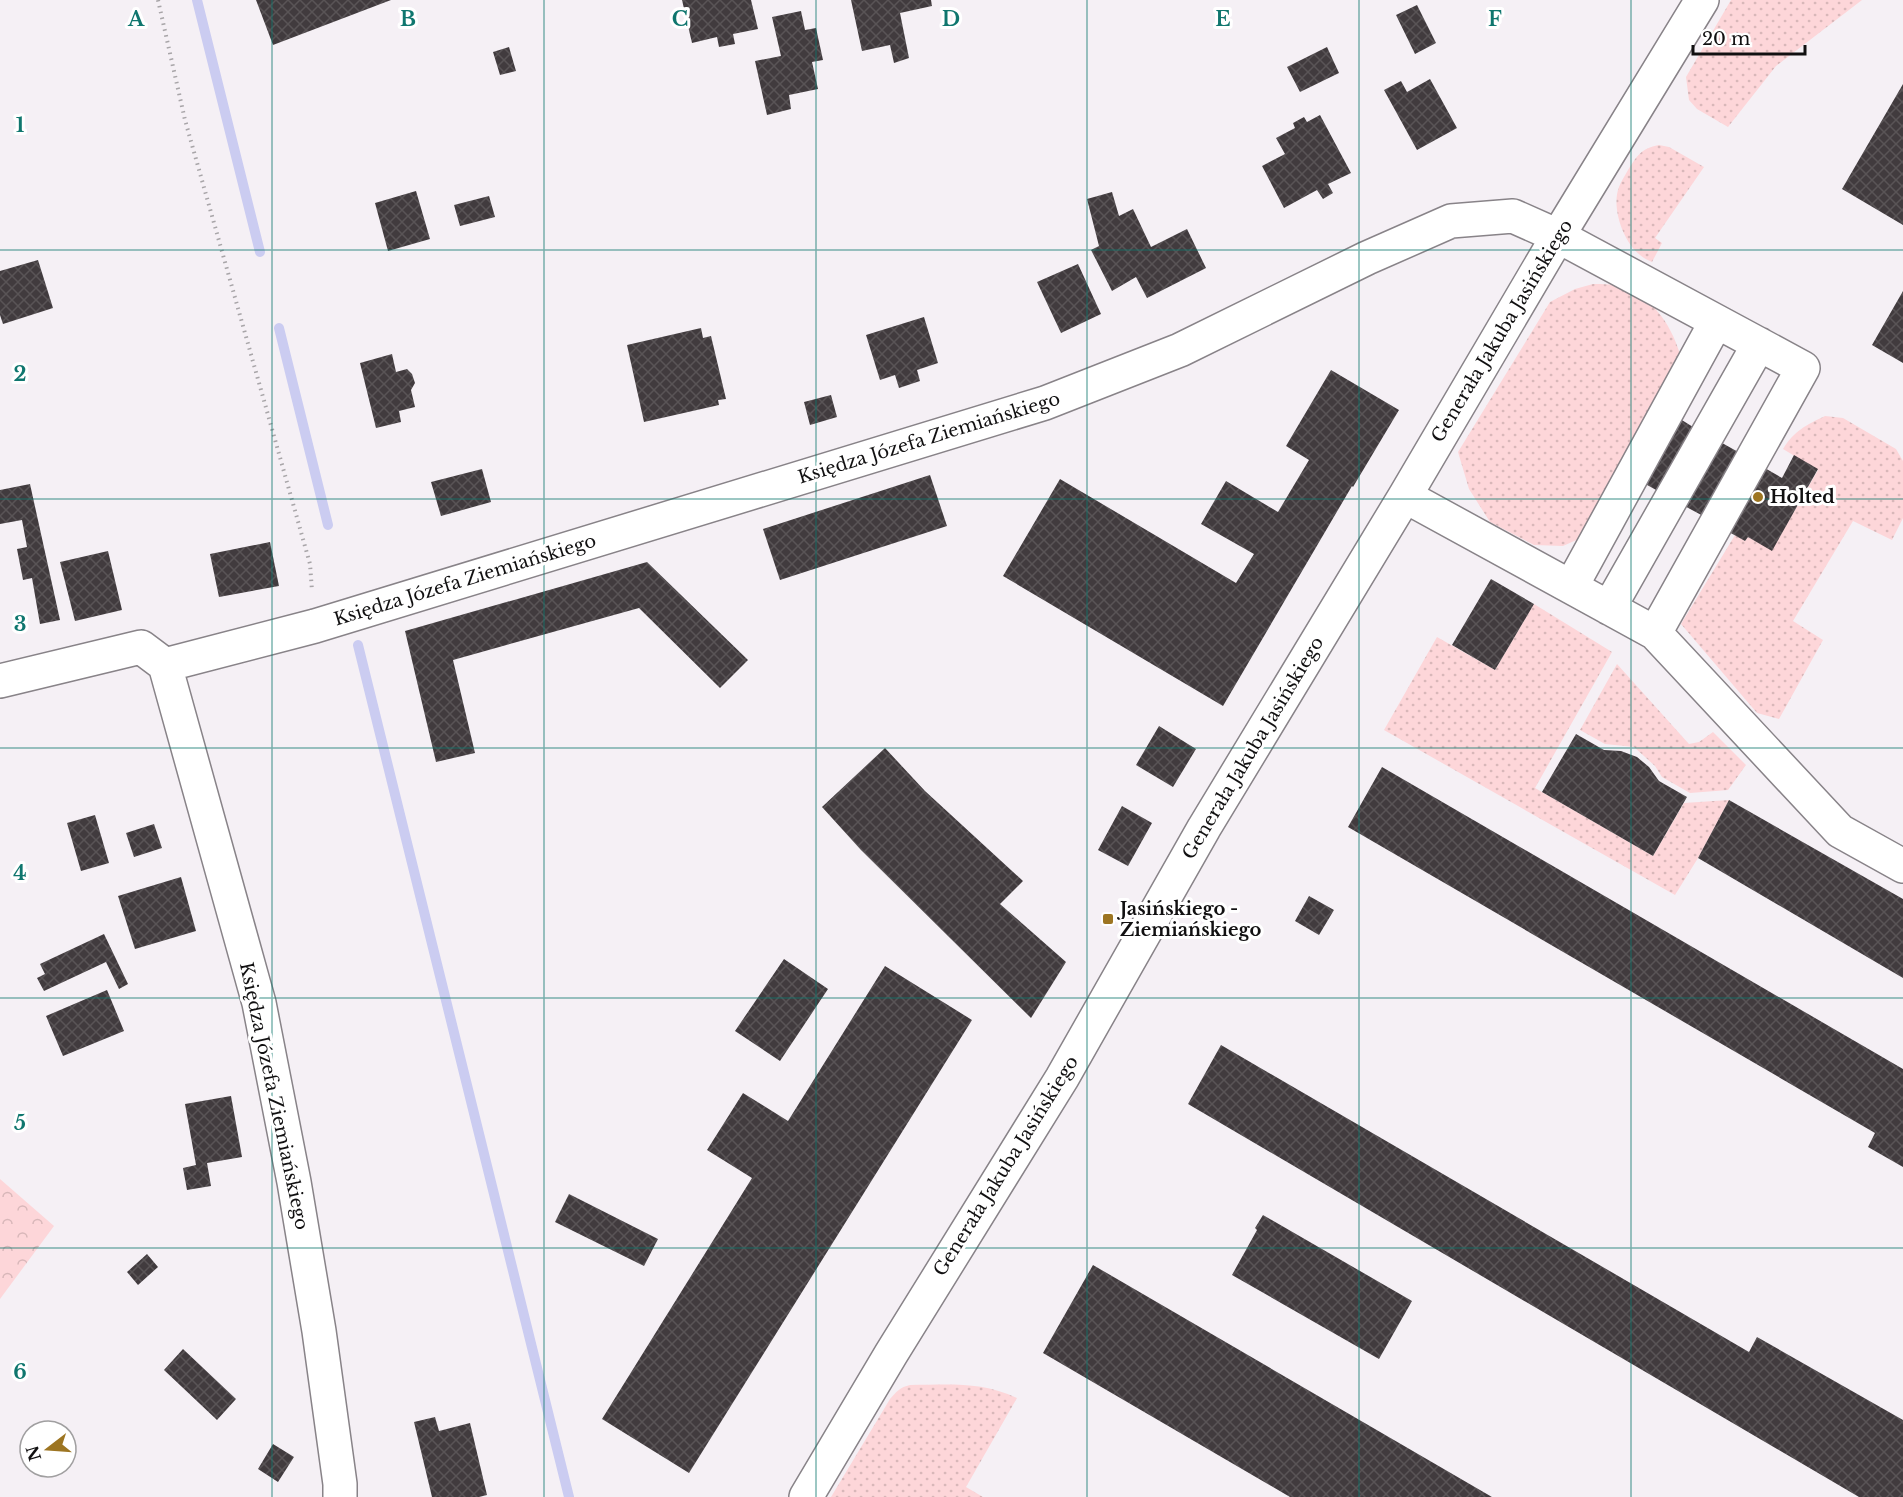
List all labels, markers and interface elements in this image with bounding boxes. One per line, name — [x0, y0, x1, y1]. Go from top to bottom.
text: A — [127, 7, 145, 31]
text: B — [400, 7, 416, 31]
text: C — [672, 7, 688, 31]
text: D — [942, 7, 960, 31]
text: E — [1215, 7, 1231, 31]
text: F — [1488, 7, 1502, 31]
scale bar — [1693, 18, 1806, 56]
text: 20 m — [1702, 28, 1750, 50]
text: 1 — [16, 113, 25, 137]
street label: Generała Jakuba Jasińskiego — [1427, 216, 1577, 446]
text: 2 — [13, 362, 27, 386]
street label: Księdza Józefa Ziemiańskiego — [795, 388, 1063, 488]
place label: Holted — [1770, 486, 1835, 508]
marker: Holted — [1751, 490, 1765, 504]
street label: Księdza Józefa Ziemiańskiego — [331, 530, 599, 630]
text: 3 — [14, 612, 26, 636]
street label: Generała Jakuba Jasińskiego — [1178, 633, 1328, 863]
text: 4 — [13, 861, 27, 885]
place label: Jasińskiego - Ziemiańskiego — [1116, 898, 1261, 941]
marker: Jasińskiego - Ziemiańskiego — [1101, 912, 1115, 926]
street label: Księdza Józefa Ziemiańskiego — [235, 960, 313, 1232]
street label: Generała Jakuba Jasińskiego — [929, 1052, 1083, 1280]
text: 5 — [14, 1111, 26, 1135]
text: 6 — [13, 1360, 27, 1384]
north arrow — [18, 1419, 78, 1479]
text: N — [22, 1443, 45, 1464]

